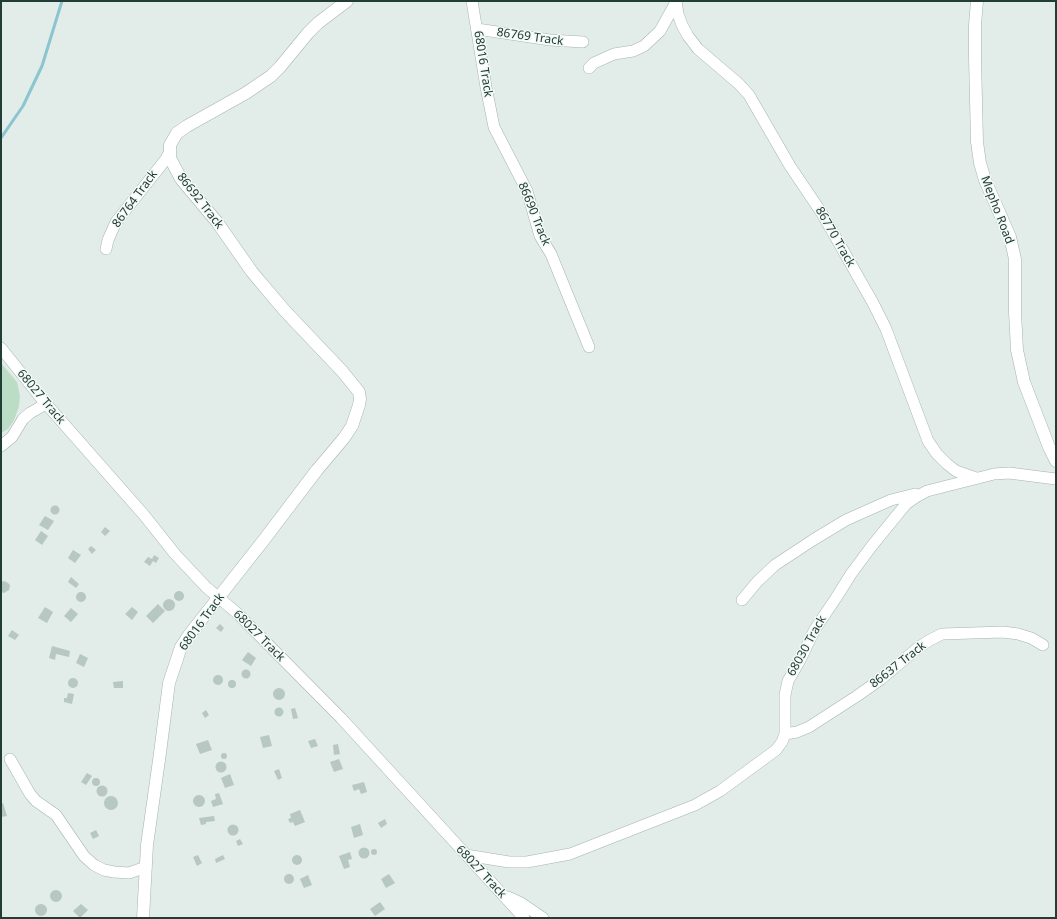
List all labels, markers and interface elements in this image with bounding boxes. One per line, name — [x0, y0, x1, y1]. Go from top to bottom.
street label: 86769 Track — [496, 25, 564, 49]
street label: 68016 Track — [471, 30, 495, 98]
street label: 86764 Track — [109, 168, 161, 230]
street label: 86692 Track — [174, 170, 226, 232]
street label: Mepho Road — [977, 174, 1017, 246]
street label: 86690 Track — [515, 180, 553, 248]
street label: 86770 Track — [812, 204, 858, 270]
street label: 68027 Track — [14, 367, 68, 427]
street label: 68016 Track — [176, 591, 228, 653]
street label: 68027 Track — [230, 607, 288, 665]
street label: 68030 Track — [784, 613, 830, 679]
street label: 86637 Track — [867, 639, 929, 691]
street label: 68027 Track — [453, 843, 509, 901]

